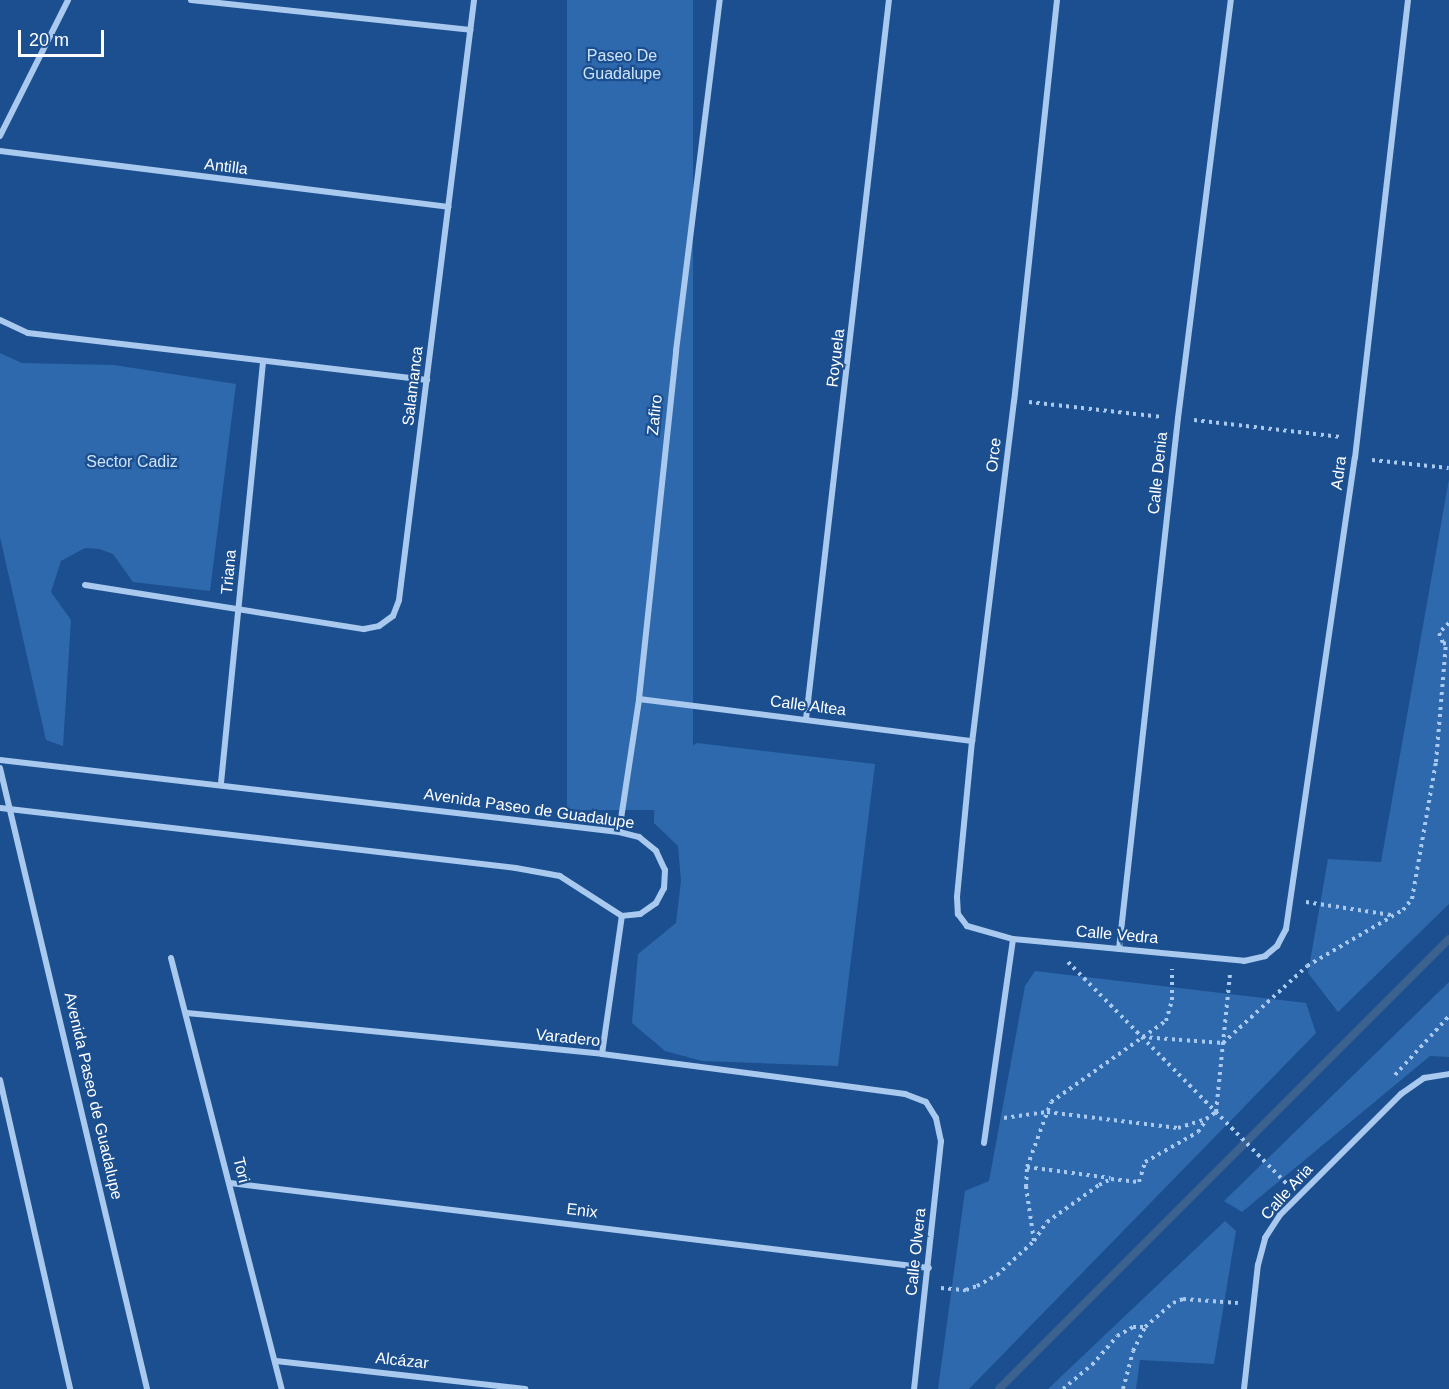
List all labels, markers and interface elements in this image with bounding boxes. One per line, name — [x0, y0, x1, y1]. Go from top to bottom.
scale bar — [21, 18, 106, 56]
text: 20 m — [29, 30, 69, 50]
park label: Paseo De Guadalupe — [583, 46, 661, 84]
street label: Antilla — [203, 155, 249, 179]
street label: Royuela — [823, 328, 849, 388]
street label: Salamanca — [399, 345, 427, 427]
street label: Zafiro — [643, 394, 667, 436]
street label: Calle Denia — [1144, 431, 1172, 515]
street label: Orce — [982, 437, 1006, 473]
park label: Sector Cadiz — [86, 452, 178, 472]
street label: Adra — [1327, 455, 1351, 491]
street label: Triana — [217, 549, 241, 595]
street label: Calle Altea — [768, 692, 848, 720]
street label: Avenida Paseo de Guadalupe — [423, 785, 635, 833]
street label: Calle Vedra — [1075, 922, 1159, 948]
street label: Avenida Paseo de Guadalupe — [60, 990, 126, 1202]
street label: Varadero — [535, 1025, 601, 1051]
street label: Tori — [229, 1155, 253, 1185]
street label: Calle Aria — [1257, 1160, 1317, 1224]
street label: Enix — [565, 1200, 599, 1222]
street label: Calle Olvera — [902, 1207, 930, 1297]
street label: Alcázar — [374, 1349, 430, 1373]

